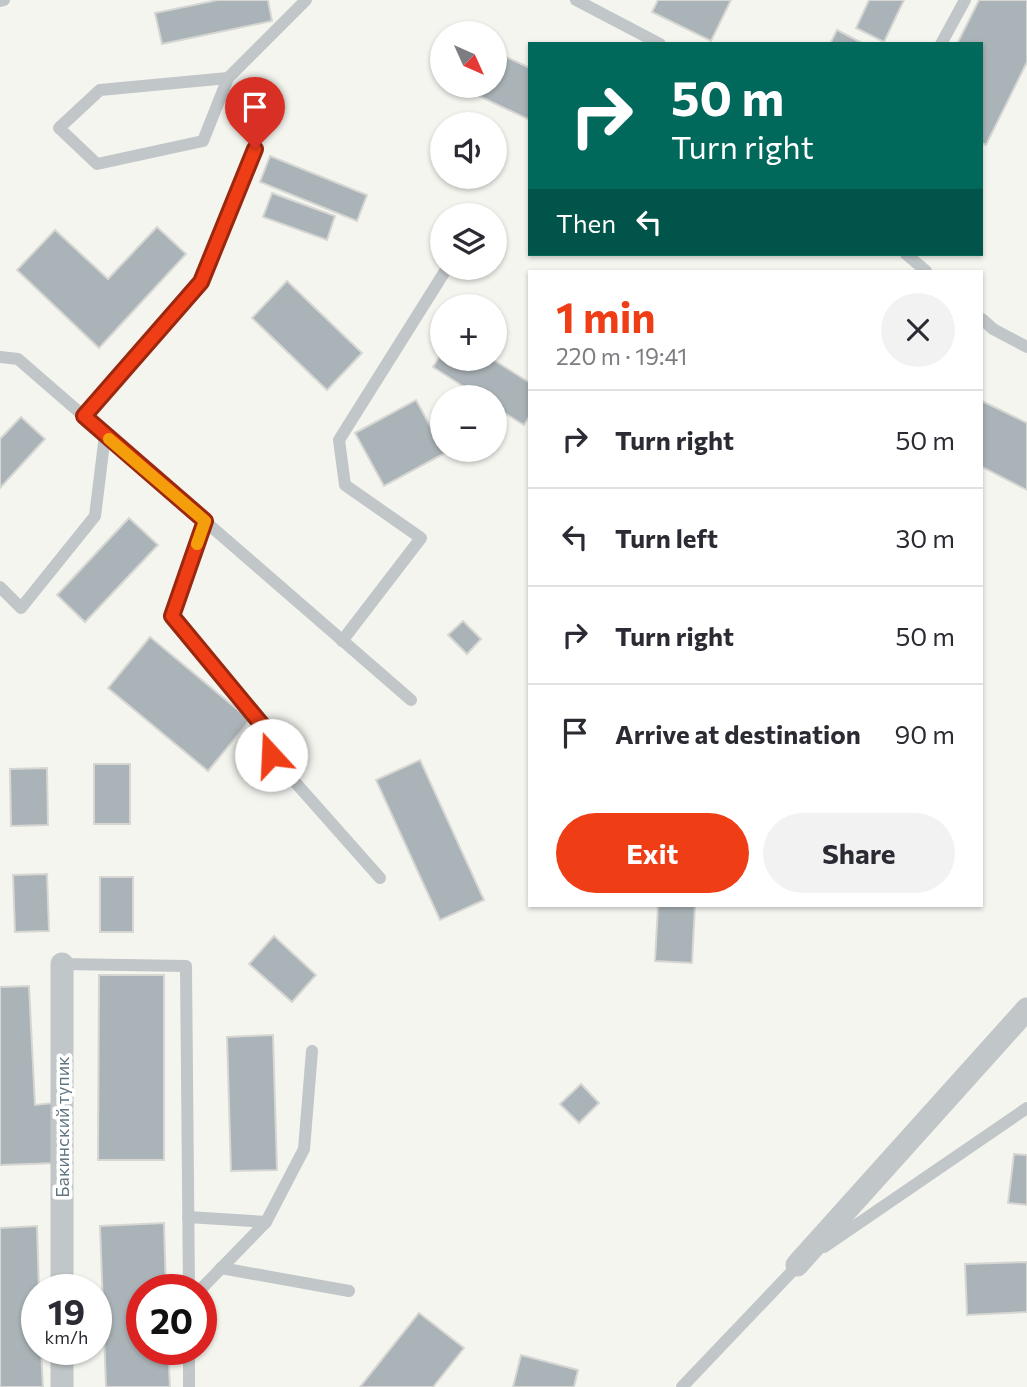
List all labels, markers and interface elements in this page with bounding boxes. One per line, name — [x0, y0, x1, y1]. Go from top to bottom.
north arrow — [430, 21, 508, 98]
map controls — [430, 21, 507, 462]
text: 50 m — [671, 66, 784, 126]
icon: right — [556, 70, 647, 161]
pin — [225, 77, 285, 149]
icon: arrive — [236, 88, 274, 126]
button: sound — [430, 112, 507, 189]
text: Turn right — [671, 126, 814, 166]
button: layers — [430, 203, 507, 280]
icon: left — [630, 203, 668, 241]
text: Then — [556, 207, 616, 238]
text: 1 min — [556, 290, 656, 342]
button: close — [881, 293, 955, 367]
button: + — [430, 294, 507, 371]
text: 220 m · 19:41 — [556, 342, 687, 370]
button: − — [430, 385, 507, 462]
icon: right — [556, 420, 594, 458]
text: Turn right — [615, 424, 734, 455]
text: 50 m — [895, 424, 955, 455]
icon: left — [556, 518, 594, 556]
text: Turn left — [615, 522, 718, 553]
text: 30 m — [896, 522, 955, 553]
icon: right — [556, 616, 594, 654]
text: Turn right — [615, 620, 734, 651]
text: 50 m — [895, 620, 955, 651]
icon: arrive — [556, 714, 594, 752]
position arrow — [234, 718, 308, 792]
text: Arrive at destination — [615, 718, 861, 749]
text: 90 m — [895, 718, 955, 749]
button: Exit — [556, 813, 749, 893]
button: Share — [763, 813, 955, 893]
street label: Бакинский тупик — [51, 1056, 73, 1198]
speed limit sign: 20 — [126, 1274, 217, 1365]
text: 19 — [48, 1289, 85, 1332]
text: km/h — [45, 1326, 88, 1348]

